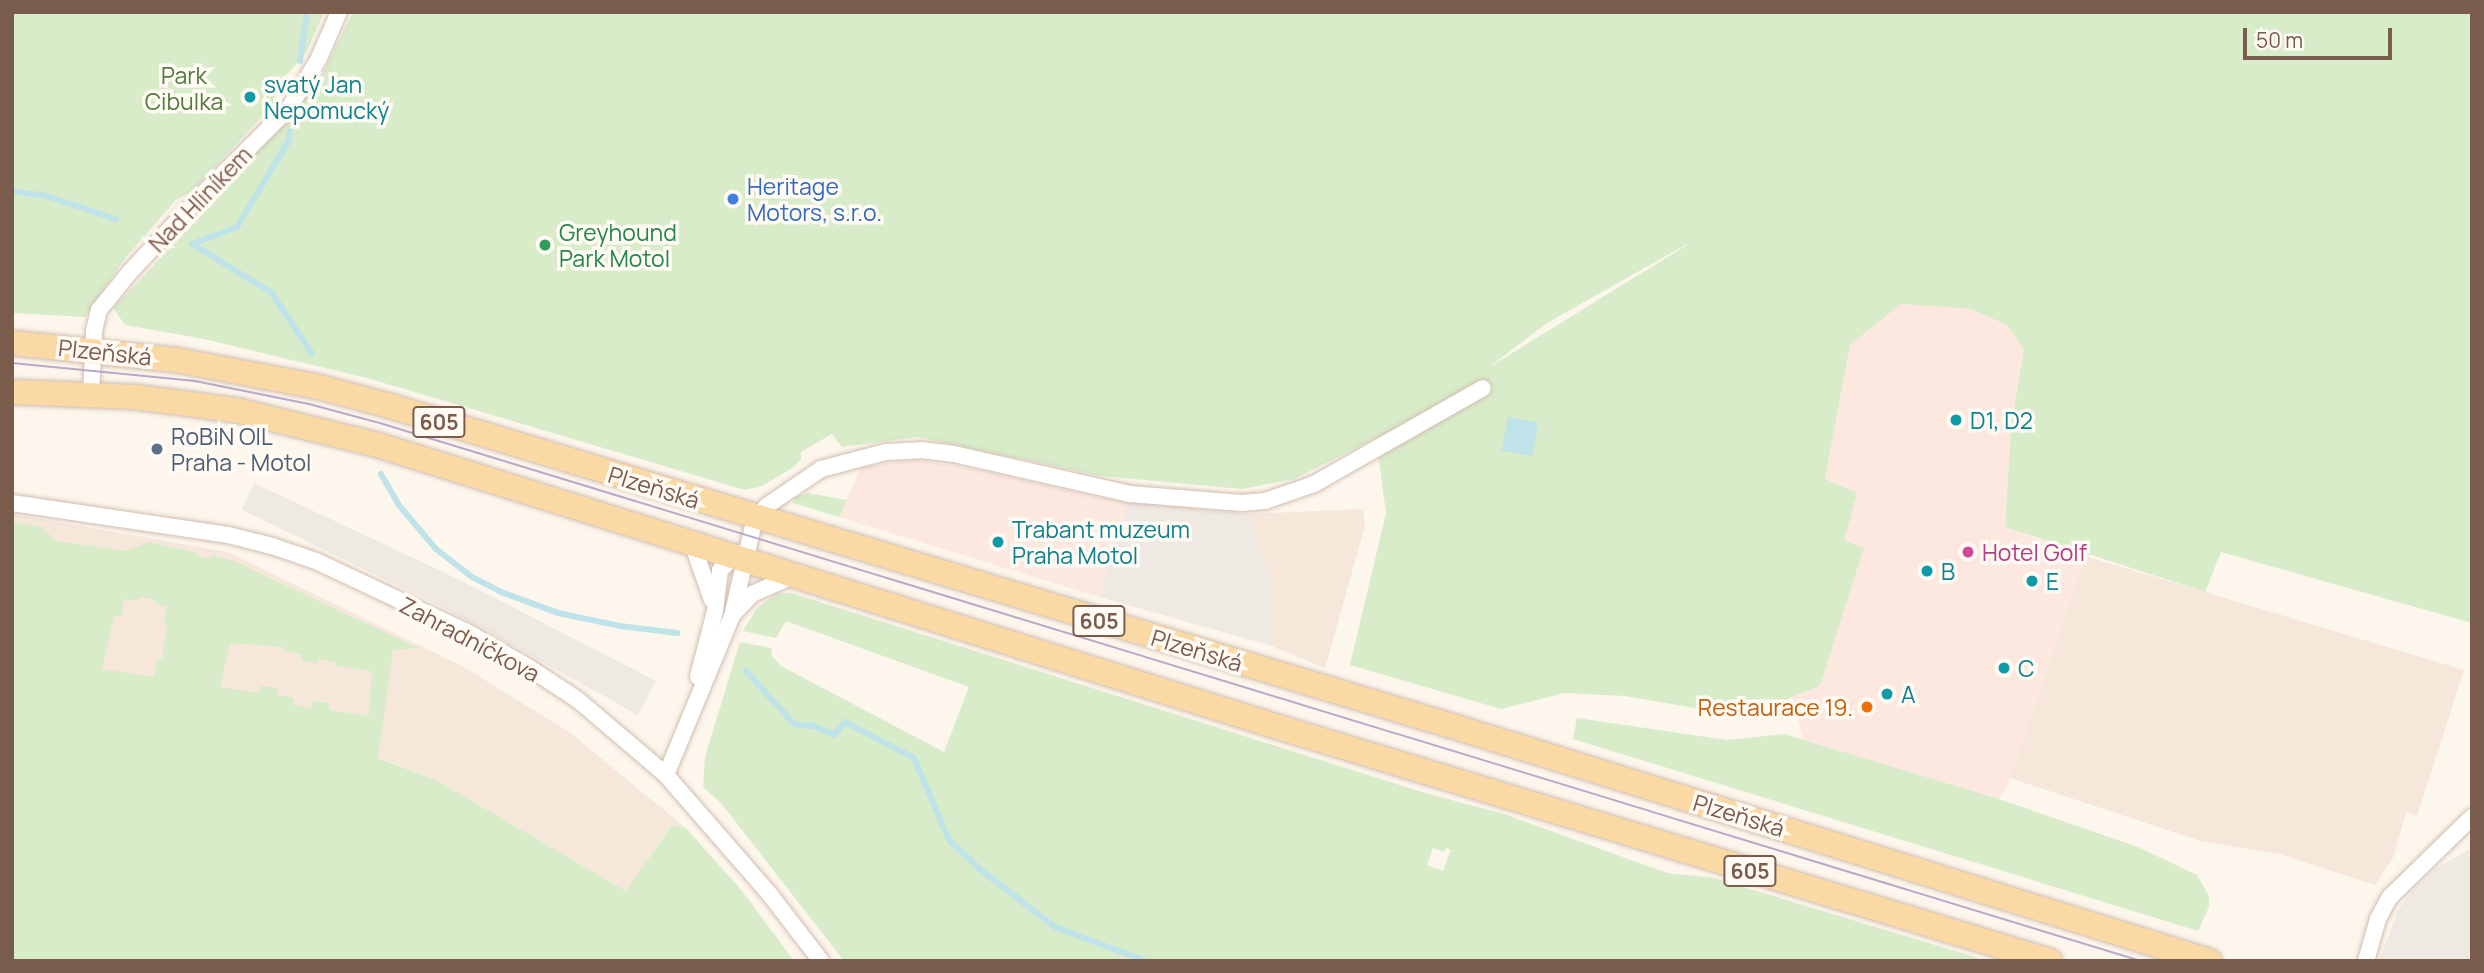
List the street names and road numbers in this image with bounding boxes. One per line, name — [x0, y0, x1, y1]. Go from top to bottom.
street label: Nad Hliníkem — [143, 140, 257, 258]
street label: Plzeňská — [57, 333, 153, 371]
road number: 605 — [411, 404, 467, 440]
street label: Plzeňská — [605, 460, 703, 514]
street label: Zahradníčkova — [395, 591, 545, 687]
road number: 605 — [1071, 604, 1127, 638]
street label: Plzeňská — [1148, 623, 1246, 677]
street label: Plzeňská — [1690, 788, 1788, 842]
road number: 605 — [1722, 854, 1778, 888]

